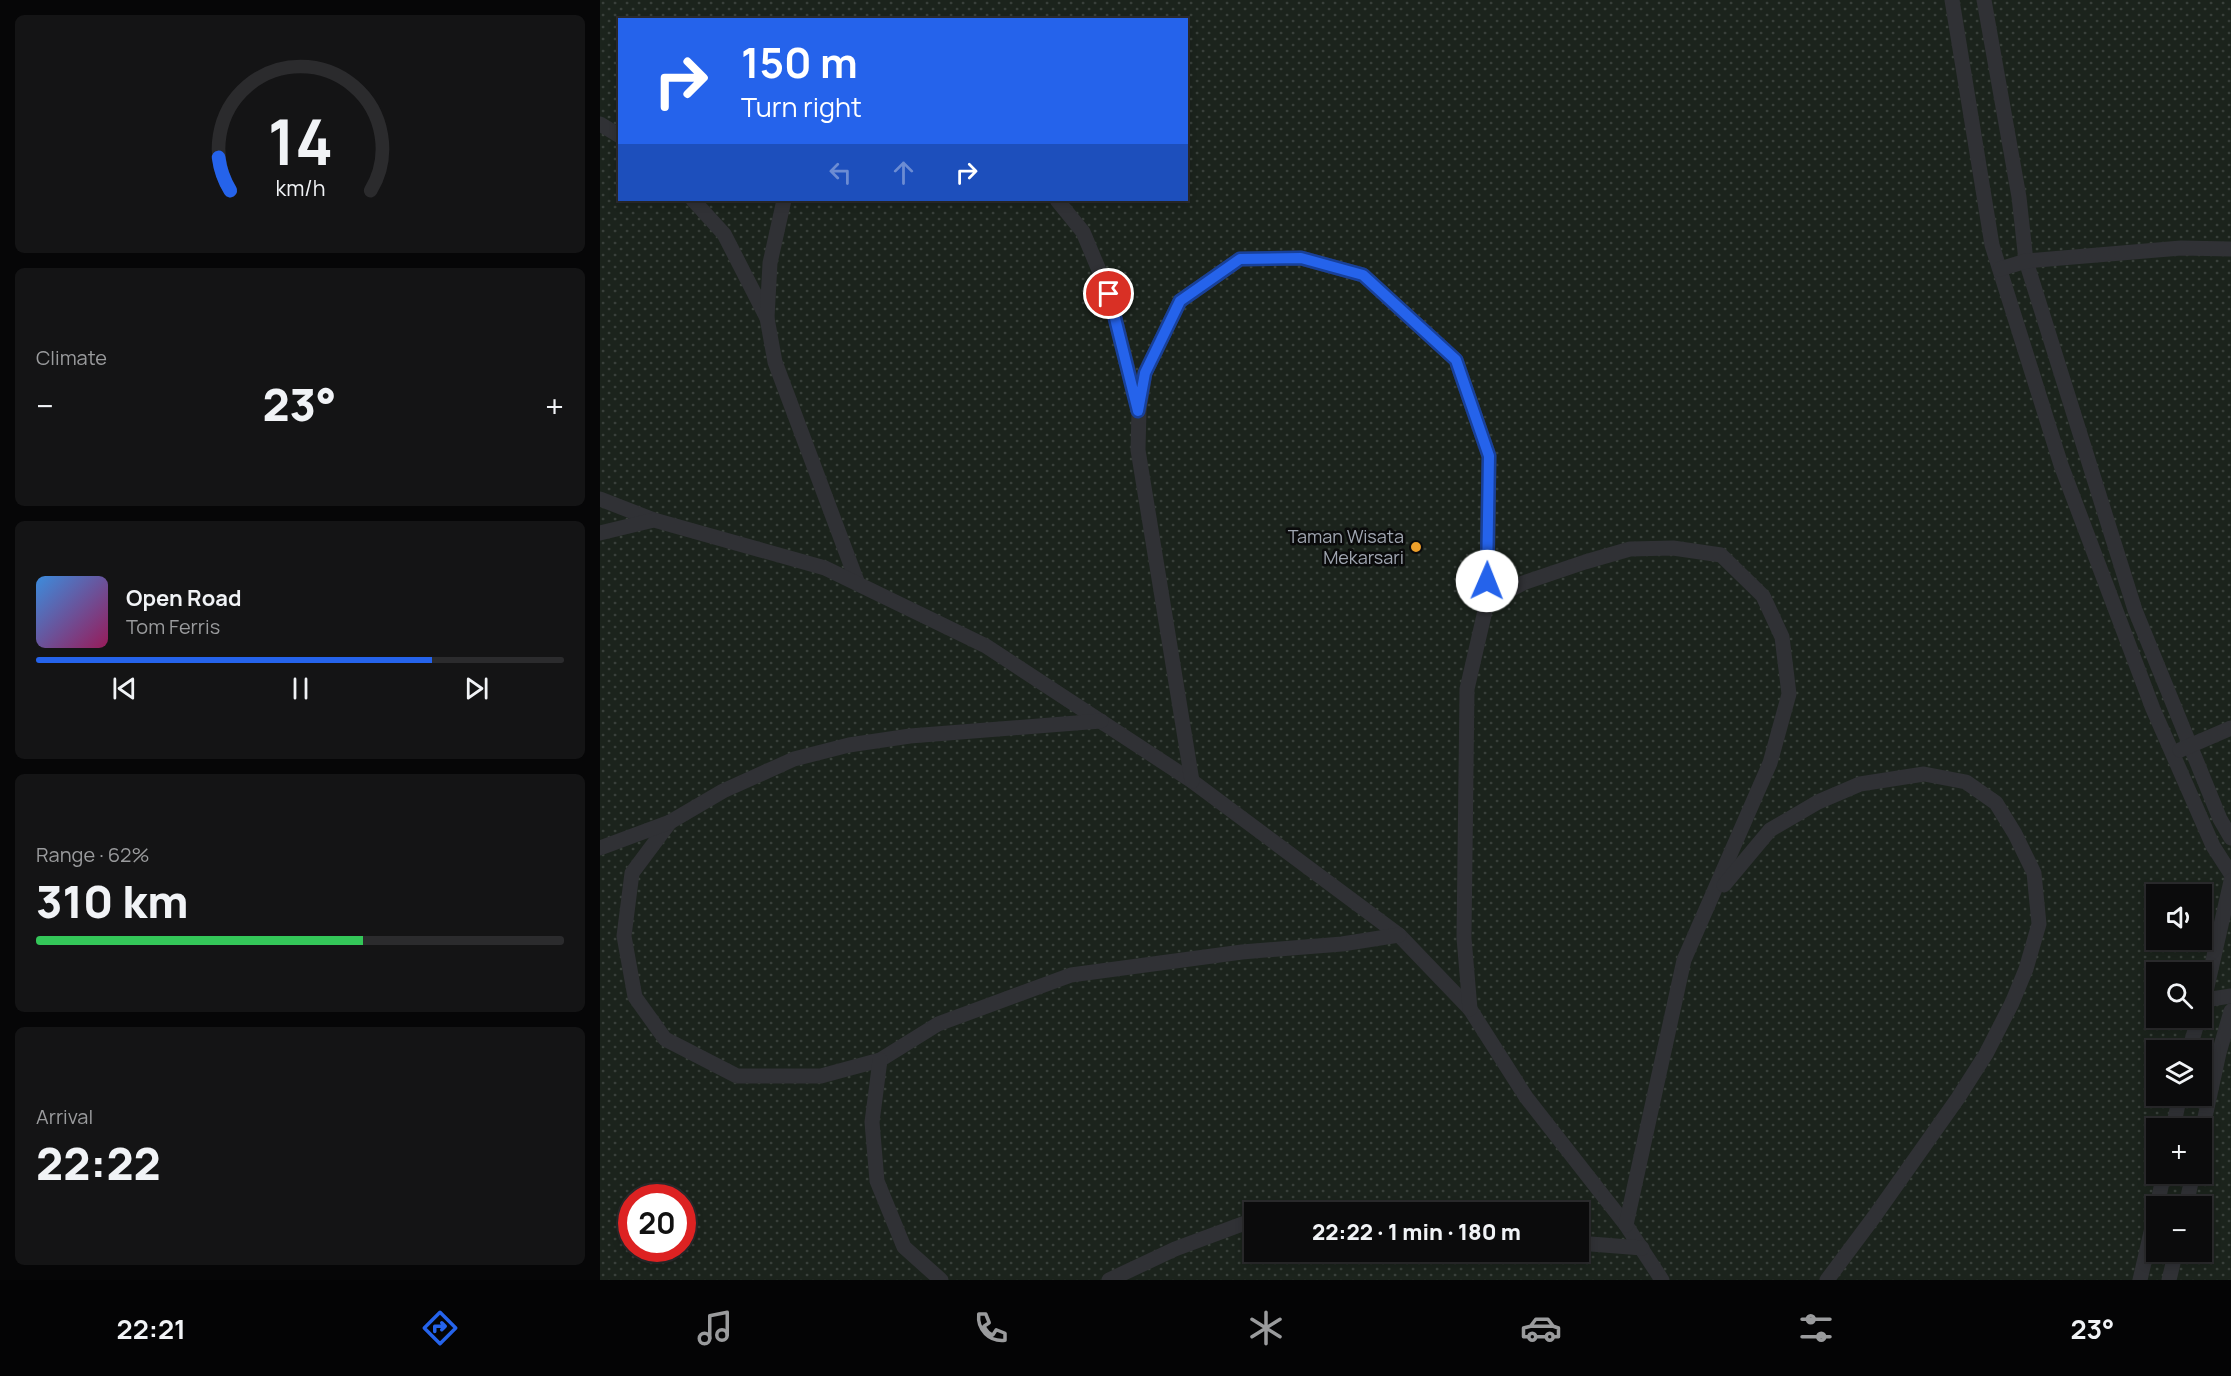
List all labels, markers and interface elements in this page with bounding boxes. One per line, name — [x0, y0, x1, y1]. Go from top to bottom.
text: 150 m — [741, 33, 858, 91]
icon: right — [642, 42, 720, 120]
text: Turn right — [741, 88, 862, 125]
text: 14 — [267, 98, 333, 184]
icon: left — [824, 156, 857, 189]
icon: ahead — [887, 156, 920, 189]
icon: right — [950, 156, 983, 189]
text: km/h — [275, 173, 325, 202]
pin — [1083, 268, 1134, 319]
icon: arrive — [1092, 277, 1125, 310]
text: Climate — [36, 344, 107, 371]
text: 23° — [262, 373, 336, 435]
text: − — [36, 383, 54, 428]
text: + — [545, 383, 564, 428]
place label: Taman Wisata Mekarsari — [1288, 524, 1404, 569]
marker: Taman Wisata Mekarsari — [1409, 540, 1423, 554]
position arrow — [1455, 549, 1519, 613]
text: Open Road — [126, 583, 241, 613]
text: Tom Ferris — [126, 613, 220, 640]
icon: previous — [108, 672, 141, 705]
icon: pause — [284, 672, 317, 705]
icon: next — [460, 672, 493, 705]
text: Range · 62% — [36, 841, 150, 868]
text: 310 km — [36, 870, 188, 932]
map controls — [2146, 884, 2212, 1262]
button: sound — [2146, 884, 2212, 950]
button: search — [2146, 962, 2212, 1028]
button: layers — [2146, 1040, 2212, 1106]
text: Arrival — [36, 1103, 93, 1130]
button: + — [2146, 1118, 2212, 1184]
text: 22:22 — [36, 1132, 161, 1194]
speed limit sign: 20 — [618, 1184, 696, 1262]
button: − — [2146, 1196, 2212, 1262]
text: 22:22 · 1 min · 180 m — [1312, 1217, 1521, 1247]
icon: directions — [419, 1307, 461, 1349]
icon: music — [694, 1307, 736, 1349]
icon: phone — [970, 1307, 1012, 1349]
icon: climate — [1245, 1307, 1287, 1349]
icon: car — [1520, 1307, 1562, 1349]
icon: filters — [1795, 1307, 1837, 1349]
text: 22:21 — [117, 1310, 186, 1347]
text: 23° — [2070, 1310, 2114, 1347]

